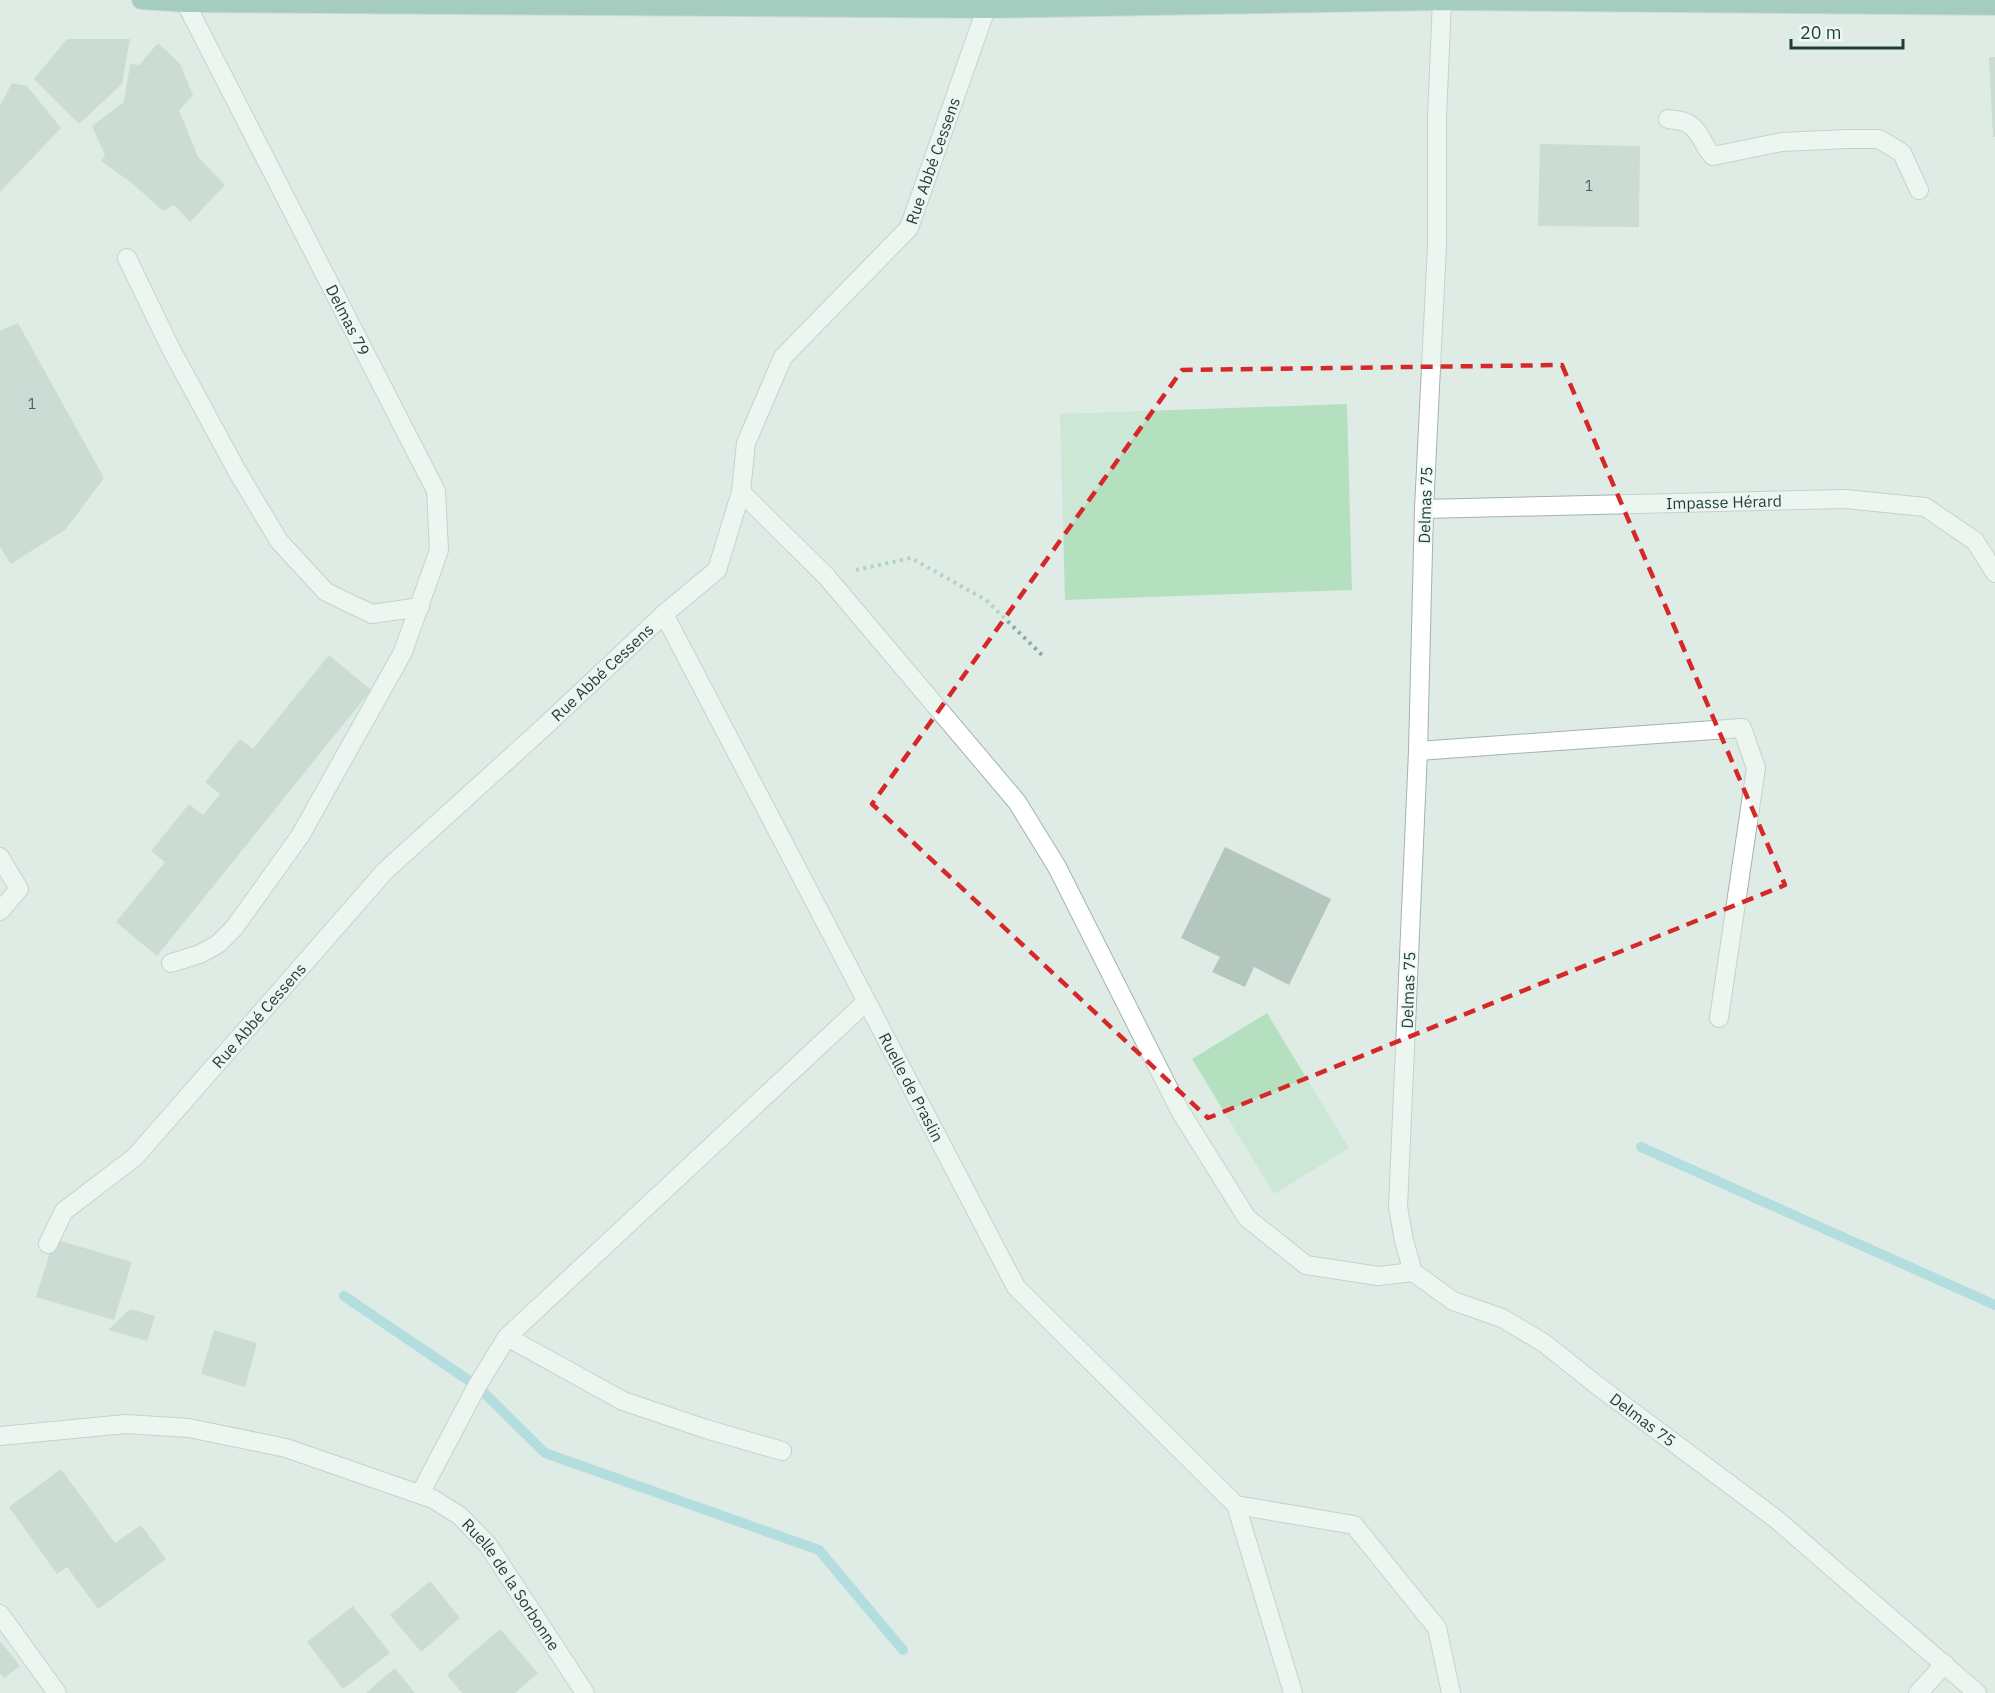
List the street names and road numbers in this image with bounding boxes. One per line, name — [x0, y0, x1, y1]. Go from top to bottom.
street label: Rue Abbé Cessens — [901, 95, 964, 227]
street label: Delmas 79 — [322, 281, 374, 359]
street label: Delmas 75 — [1414, 466, 1436, 544]
street label: Impasse Hérard — [1666, 491, 1782, 513]
street label: Rue Abbé Cessens — [547, 619, 657, 725]
street label: Delmas 75 — [1397, 951, 1419, 1029]
street label: Rue Abbé Cessens — [207, 959, 310, 1072]
street label: Ruelle de Praslin — [875, 1029, 948, 1145]
street label: Delmas 75 — [1606, 1388, 1680, 1451]
street label: Ruelle de la Sorbonne — [458, 1514, 564, 1654]

